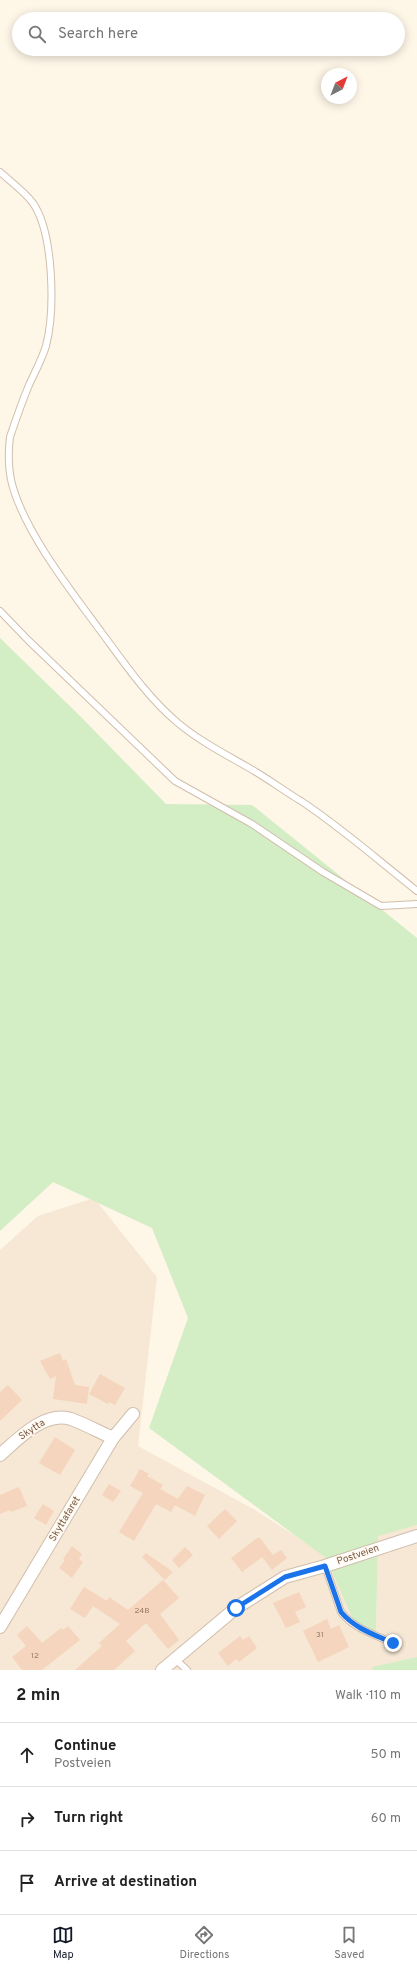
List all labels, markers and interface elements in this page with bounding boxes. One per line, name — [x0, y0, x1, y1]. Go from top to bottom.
search box — [12, 12, 405, 56]
icon: search — [26, 23, 48, 45]
text: Search here — [58, 25, 138, 44]
north arrow — [321, 68, 357, 104]
street label: Skytta — [16, 1417, 48, 1443]
street label: Skyttafaret — [46, 1494, 84, 1544]
street label: Postveien — [335, 1542, 381, 1568]
route start — [227, 1599, 245, 1617]
house number: 24B — [134, 1606, 150, 1616]
house number: 31 — [316, 1630, 324, 1640]
route end — [384, 1634, 402, 1652]
house number: 12 — [31, 1651, 39, 1661]
text: 2 min — [16, 1685, 60, 1707]
text: Walk · 110 m — [335, 1688, 401, 1704]
text: Continue — [54, 1737, 116, 1756]
icon: ahead — [16, 1744, 38, 1766]
text: 50 m — [371, 1747, 401, 1763]
text: Postveien — [54, 1756, 111, 1772]
icon: right — [16, 1808, 38, 1830]
text: Turn right — [54, 1809, 123, 1828]
text: 60 m — [371, 1811, 401, 1827]
icon: arrive — [16, 1872, 38, 1894]
text: Arrive at destination — [54, 1873, 197, 1892]
tab: Map — [52, 1924, 74, 1962]
tab: Directions — [179, 1924, 229, 1962]
tab: Saved — [334, 1924, 365, 1962]

